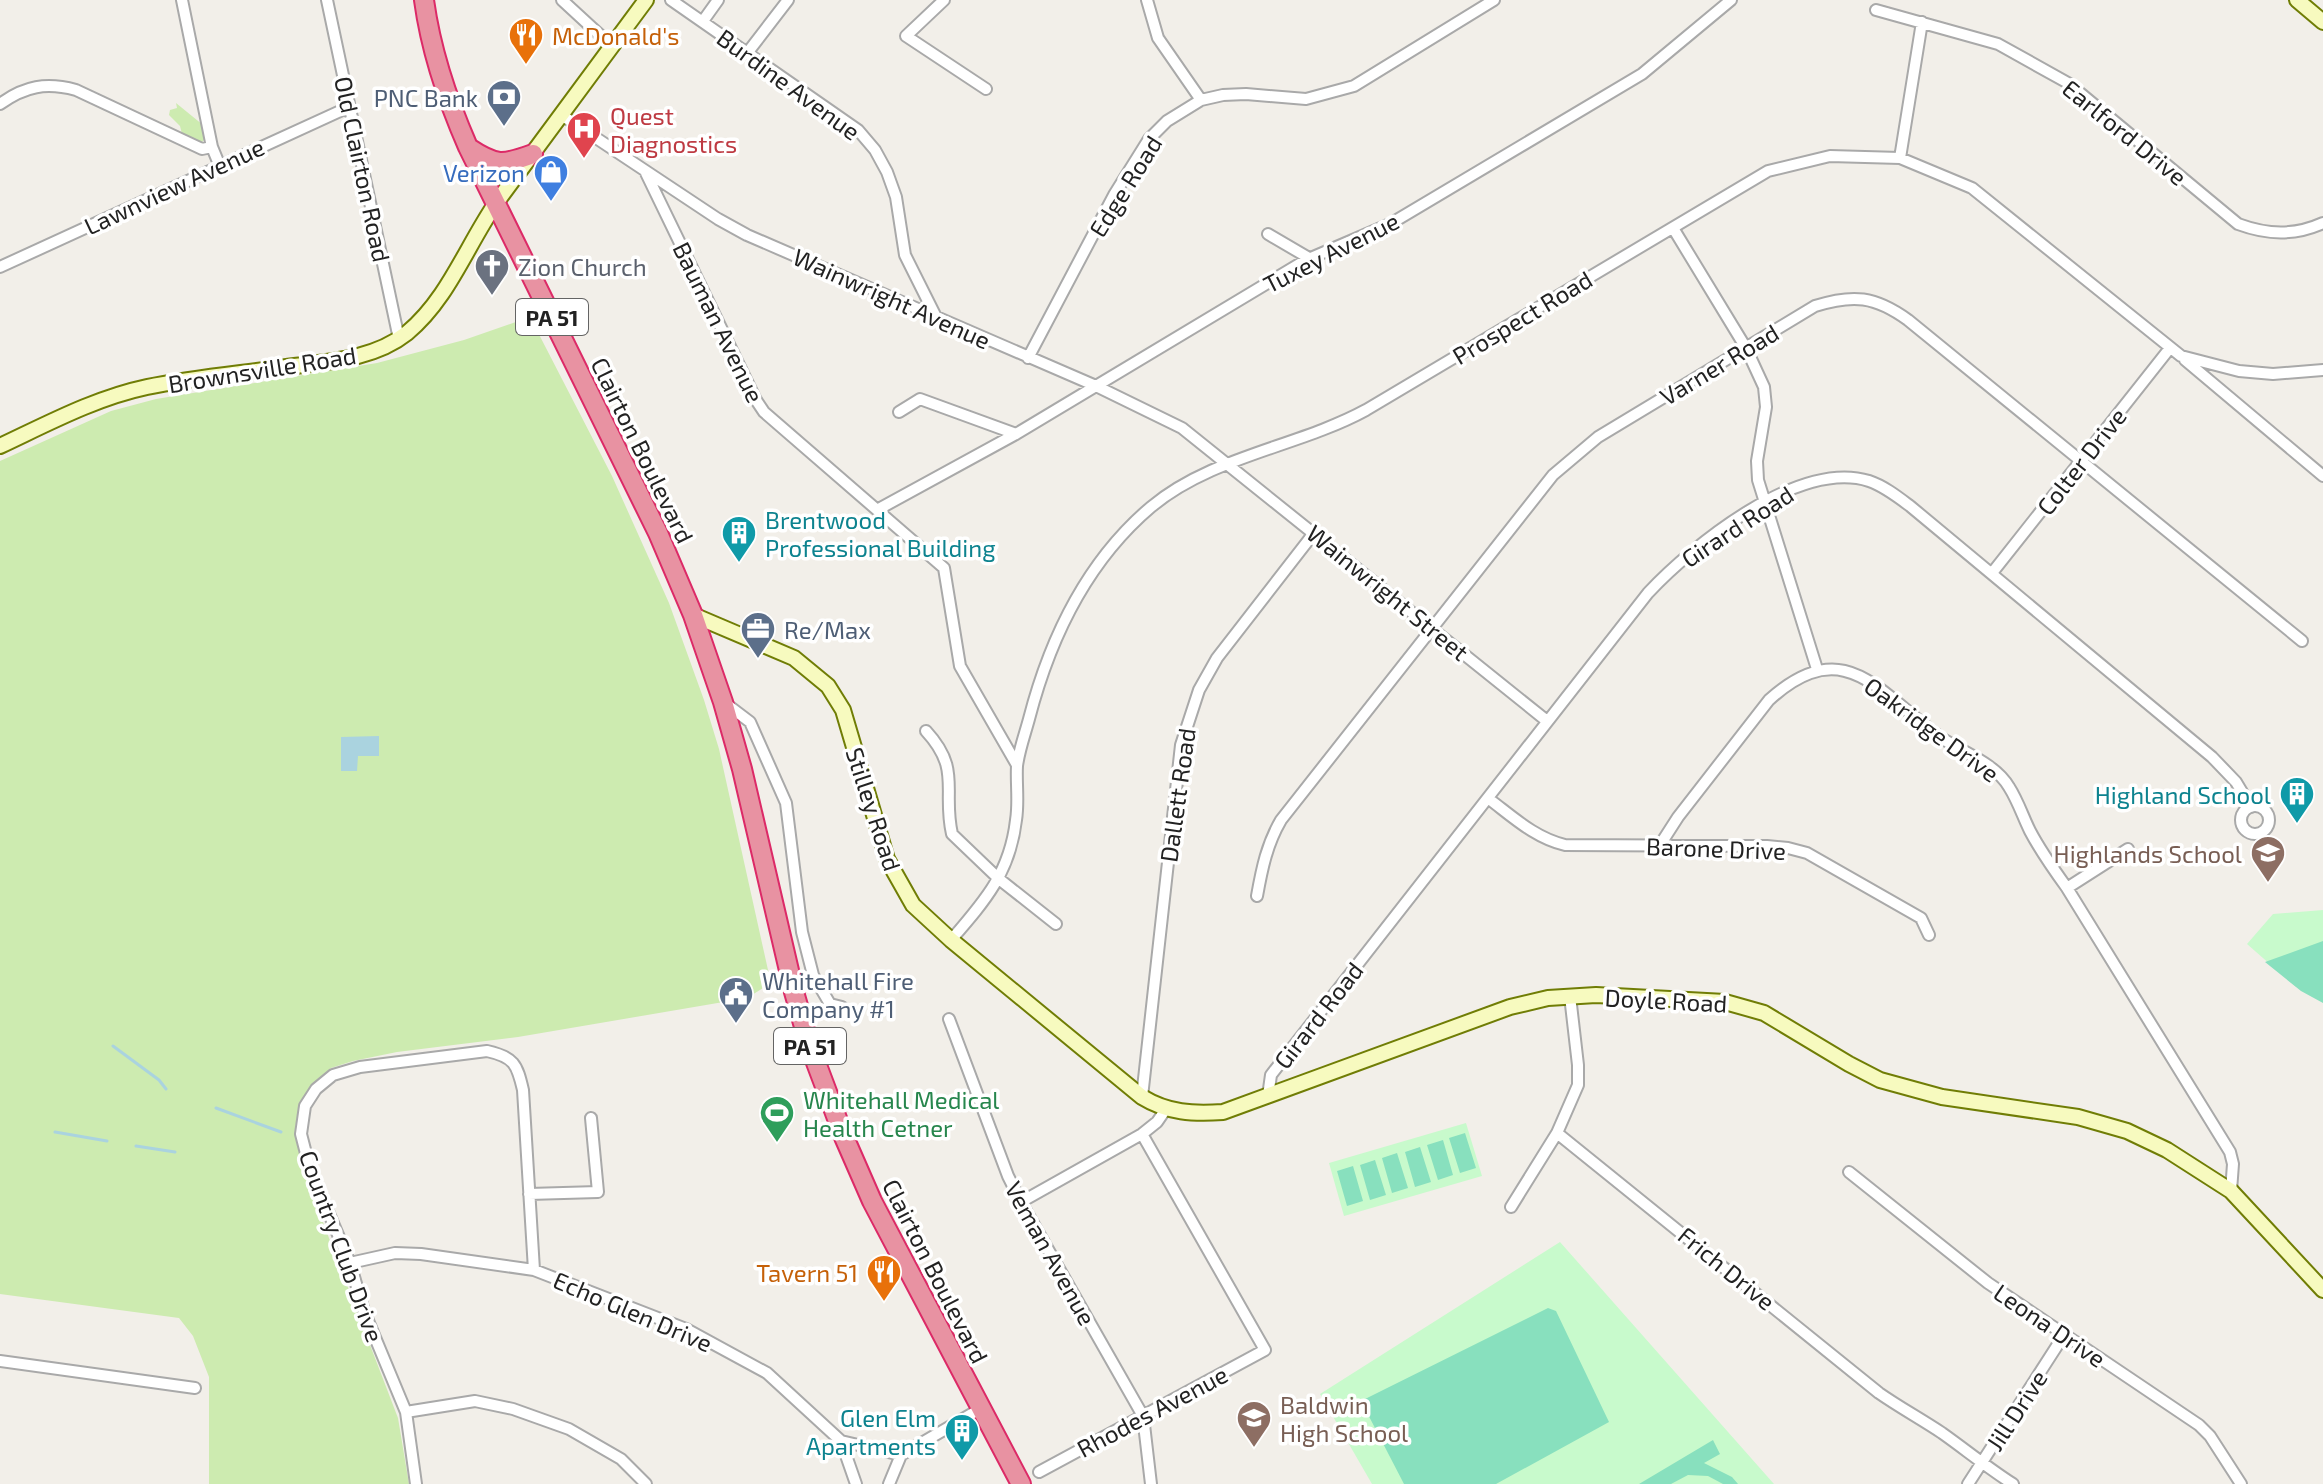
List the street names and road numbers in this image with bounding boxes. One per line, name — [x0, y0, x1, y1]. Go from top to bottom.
street label: Burdine Avenue — [712, 22, 866, 146]
street label: Old Clairton Road — [329, 73, 397, 265]
street label: Earlford Drive — [2057, 73, 2193, 191]
street label: Edge Road — [1082, 130, 1168, 242]
street label: Lawnview Avenue — [79, 132, 269, 240]
street label: Tuxey Avenue — [1258, 205, 1404, 299]
street label: Bauman Avenue — [668, 237, 770, 407]
street label: Wainwright Avenue — [789, 242, 995, 354]
street label: Prospect Road — [1447, 264, 1597, 370]
road number: PA 51 — [516, 299, 588, 335]
street label: Varner Road — [1654, 317, 1784, 411]
street label: Brownsville Road — [166, 340, 358, 398]
street label: Clairton Boulevard — [586, 353, 700, 547]
street label: Colter Drive — [2030, 402, 2132, 520]
street label: Girard Road — [1676, 479, 1798, 573]
street label: Wainwright Street — [1301, 518, 1475, 666]
street label: Oakridge Drive — [1859, 670, 2005, 788]
street label: Dallett Road — [1153, 726, 1201, 864]
street label: Stilley Road — [840, 744, 908, 874]
street label: Barone Drive — [1645, 831, 1787, 865]
street label: Girard Road — [1267, 956, 1369, 1074]
street label: Doyle Road — [1604, 982, 1728, 1018]
road number: PA 51 — [774, 1028, 846, 1064]
street label: Country Club Drive — [294, 1146, 390, 1346]
street label: Clairton Boulevard — [877, 1174, 995, 1368]
street label: Veman Avenue — [1000, 1176, 1102, 1330]
street label: Frich Drive — [1673, 1220, 1781, 1316]
street label: Echo Glen Drive — [549, 1265, 717, 1357]
street label: Leona Drive — [1989, 1277, 2111, 1373]
street label: Rhodes Avenue — [1072, 1359, 1232, 1463]
street label: Jill Drive — [1979, 1364, 2053, 1456]

